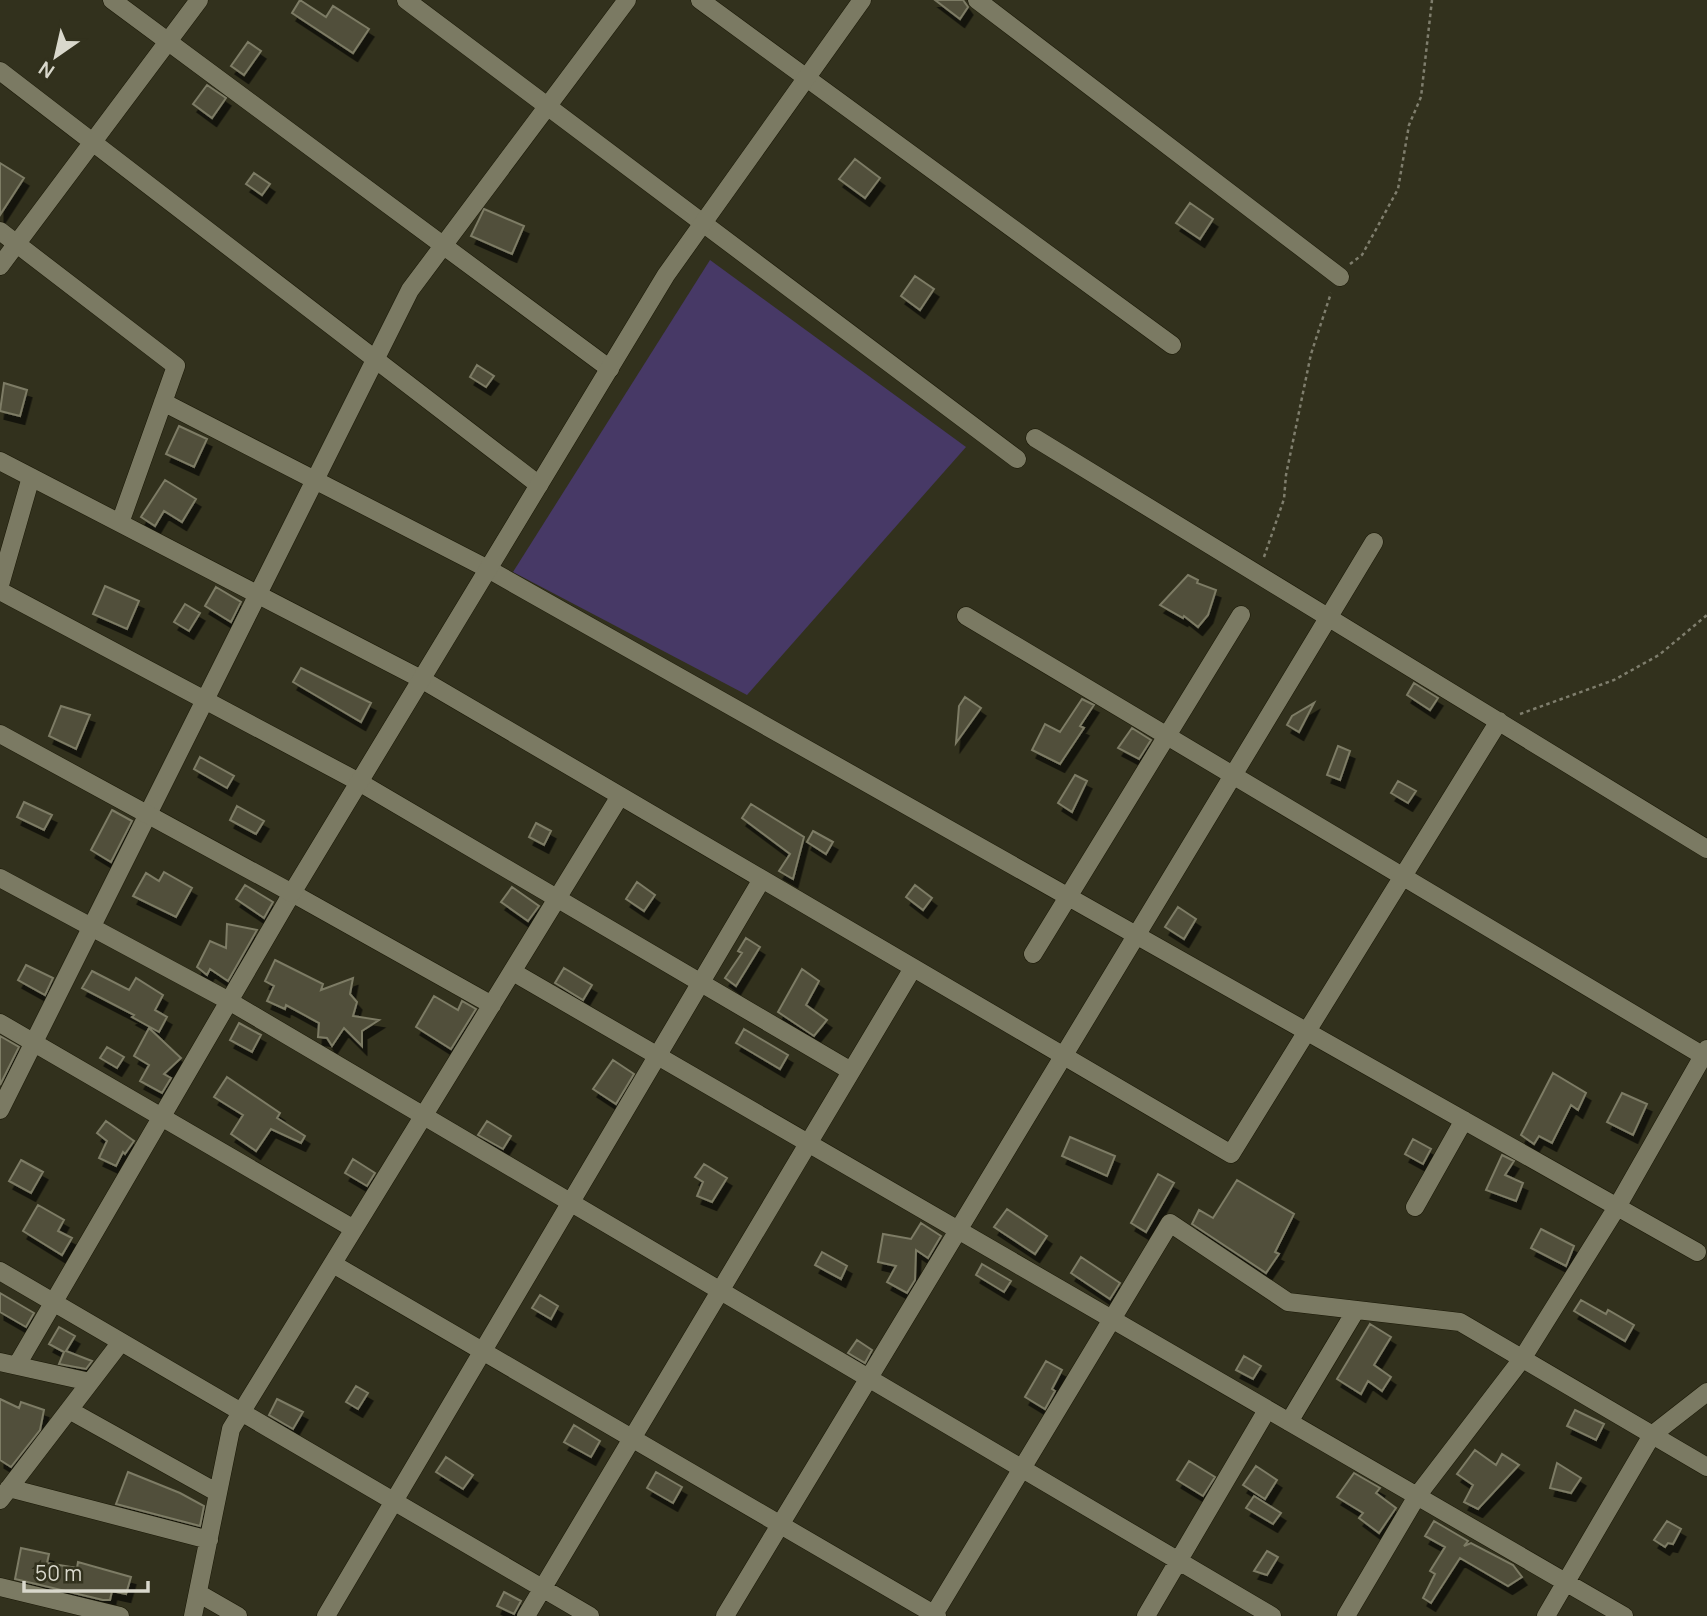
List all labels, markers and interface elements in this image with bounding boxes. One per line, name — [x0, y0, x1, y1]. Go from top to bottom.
north arrow — [21, 21, 91, 91]
text: N — [34, 55, 59, 85]
scale bar — [24, 1550, 149, 1594]
text: 50 m — [35, 1559, 82, 1587]

